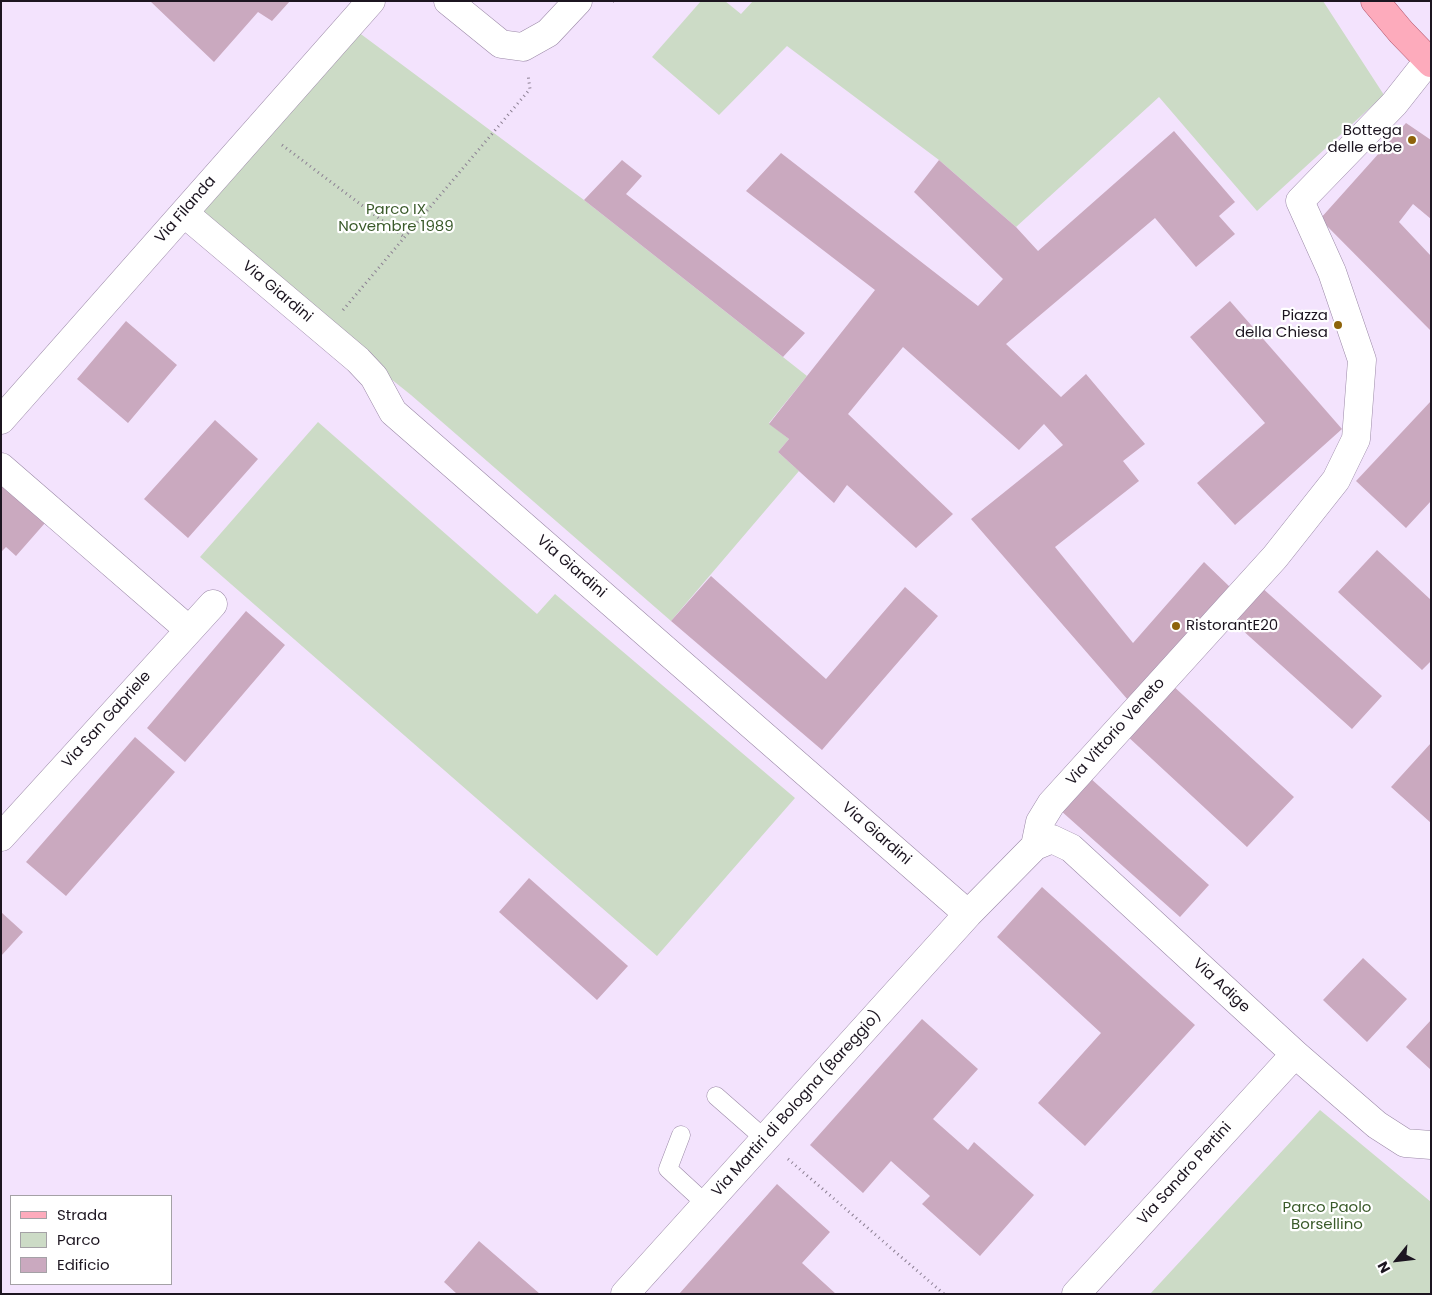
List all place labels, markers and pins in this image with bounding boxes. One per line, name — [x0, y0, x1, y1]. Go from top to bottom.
place label: Bottega delle erbe — [1328, 122, 1402, 157]
marker: Bottega delle erbe — [1406, 134, 1418, 146]
place label: Piazza della Chiesa — [1235, 307, 1328, 342]
marker: Piazza della Chiesa — [1332, 319, 1344, 331]
place label: RistorantE20 — [1186, 617, 1278, 635]
marker: RistorantE20 — [1170, 620, 1182, 632]

